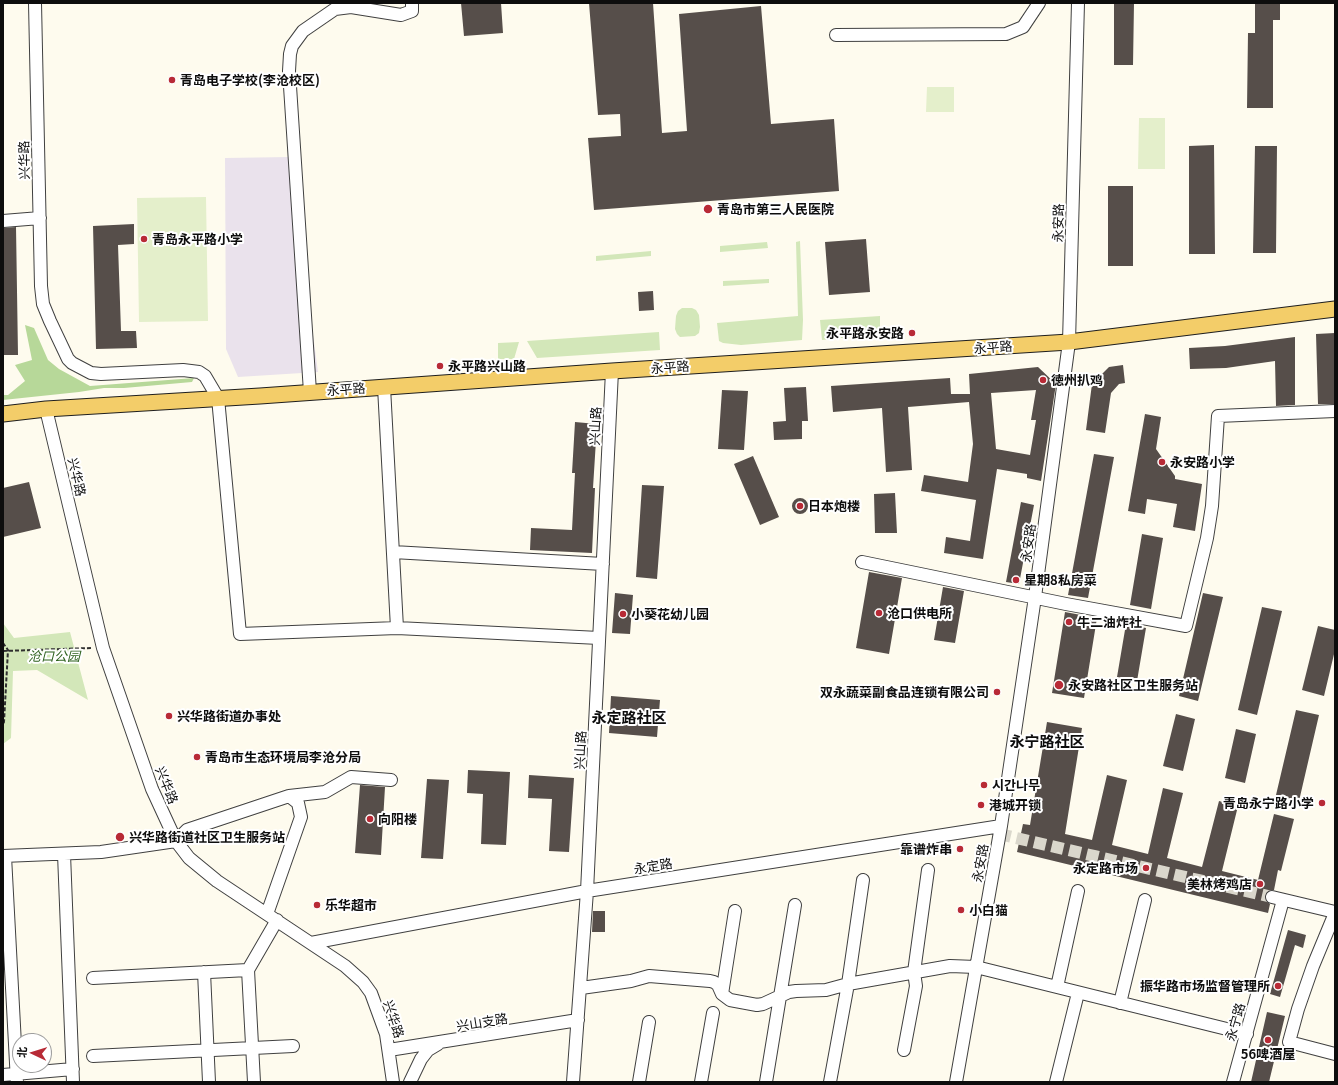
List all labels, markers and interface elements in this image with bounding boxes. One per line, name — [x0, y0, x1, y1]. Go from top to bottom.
place label: 青岛电子学校(李沧校区) — [180, 72, 320, 88]
marker: 青岛电子学校(李沧校区) — [167, 75, 177, 85]
street label: 兴华路 — [16, 140, 32, 180]
place label: 青岛市第三人民医院 — [717, 201, 834, 217]
marker: 青岛市第三人民医院 — [702, 203, 714, 215]
street label: 永安路 — [1050, 203, 1066, 243]
place label: 青岛永平路小学 — [152, 231, 243, 247]
marker: 青岛永平路小学 — [139, 234, 149, 244]
place label: 永平路永安路 — [826, 325, 904, 341]
marker: 永平路永安路 — [907, 328, 917, 338]
street label: 永平路 — [973, 338, 1013, 356]
place label: 永平路兴山路 — [448, 358, 526, 374]
street label: 永平路 — [650, 358, 690, 376]
marker: 永平路兴山路 — [435, 361, 445, 371]
place label: 徳州扒鸡 — [1051, 372, 1103, 388]
marker: 徳州扒鸡 — [1038, 375, 1048, 385]
street label: 永平路 — [326, 380, 366, 398]
street label: 兴山路 — [586, 406, 604, 446]
place label: 永安路小学 — [1170, 454, 1235, 470]
street label: 兴华路 — [65, 456, 89, 498]
marker: 永安路小学 — [1157, 457, 1167, 467]
place label: 日本炮楼 — [808, 498, 860, 514]
marker: 日本炮楼 — [795, 501, 805, 511]
street label: 永安路 — [1018, 523, 1038, 563]
place label: 星期8私房菜 — [1024, 572, 1097, 588]
marker: 星期8私房菜 — [1011, 575, 1021, 585]
place label: 沧口供电所 — [887, 605, 952, 621]
place label: 小葵花幼儿园 — [631, 606, 709, 622]
marker: 沧口供电所 — [874, 608, 884, 618]
marker: 小葵花幼儿园 — [618, 609, 628, 619]
place label: 牛二油炸社 — [1077, 614, 1142, 630]
marker: 牛二油炸社 — [1064, 617, 1074, 627]
park label: 沧口公园 — [28, 648, 80, 664]
place label: 永安路社区卫生服务站 — [1068, 677, 1198, 693]
marker: 永安路社区卫生服务站 — [1053, 679, 1065, 691]
place label: 双永蔬菜副食品连锁有限公司 — [820, 684, 989, 700]
marker: 双永蔬菜副食品连锁有限公司 — [992, 687, 1002, 697]
place label: 兴华路街道办事处 — [177, 708, 281, 724]
district label: 永定路社区 — [592, 708, 666, 726]
marker: 兴华路街道办事处 — [164, 711, 174, 721]
street label: 兴山路 — [571, 730, 589, 770]
district label: 永宁路社区 — [1010, 732, 1084, 750]
place label: 青岛市生态环境局李沧分局 — [205, 749, 361, 765]
marker: 青岛市生态环境局李沧分局 — [192, 752, 202, 762]
street label: 兴华路 — [152, 764, 182, 806]
place label: 시간나무 — [992, 777, 1040, 793]
marker: 시간나무 — [979, 780, 989, 790]
place label: 青岛永宁路小学 — [1223, 795, 1314, 811]
place label: 港城开锁 — [989, 797, 1041, 813]
marker: 青岛永宁路小学 — [1317, 798, 1327, 808]
marker: 港城开锁 — [976, 800, 986, 810]
place label: 向阳楼 — [378, 811, 417, 827]
marker: 向阳楼 — [365, 814, 375, 824]
place label: 兴华路街道社区卫生服务站 — [129, 829, 285, 845]
marker: 兴华路街道社区卫生服务站 — [114, 831, 126, 843]
place label: 靠谱炸串 — [900, 841, 952, 857]
street label: 永安路 — [969, 842, 991, 884]
marker: 靠谱炸串 — [955, 844, 965, 854]
street label: 永定路 — [633, 855, 673, 877]
place label: 永定路市场 — [1073, 860, 1138, 876]
marker: 永定路市场 — [1141, 863, 1151, 873]
place label: 美林烤鸡店 — [1187, 876, 1252, 892]
marker: 美林烤鸡店 — [1255, 879, 1265, 889]
place label: 乐华超市 — [325, 897, 377, 913]
marker: 乐华超市 — [312, 900, 322, 910]
place label: 小白猫 — [969, 902, 1008, 918]
marker: 小白猫 — [956, 905, 966, 915]
place label: 振华路市场监督管理所 — [1140, 978, 1270, 994]
marker: 振华路市场监督管理所 — [1273, 981, 1283, 991]
street label: 兴华路 — [381, 998, 407, 1040]
street label: 永宁路 — [1222, 1001, 1248, 1043]
street label: 兴山支路 — [455, 1010, 509, 1034]
north arrow — [12, 1033, 52, 1073]
marker: 56啤酒屋 — [1263, 1035, 1273, 1045]
text: 北 — [13, 1046, 29, 1058]
place label: 56啤酒屋 — [1241, 1046, 1295, 1062]

